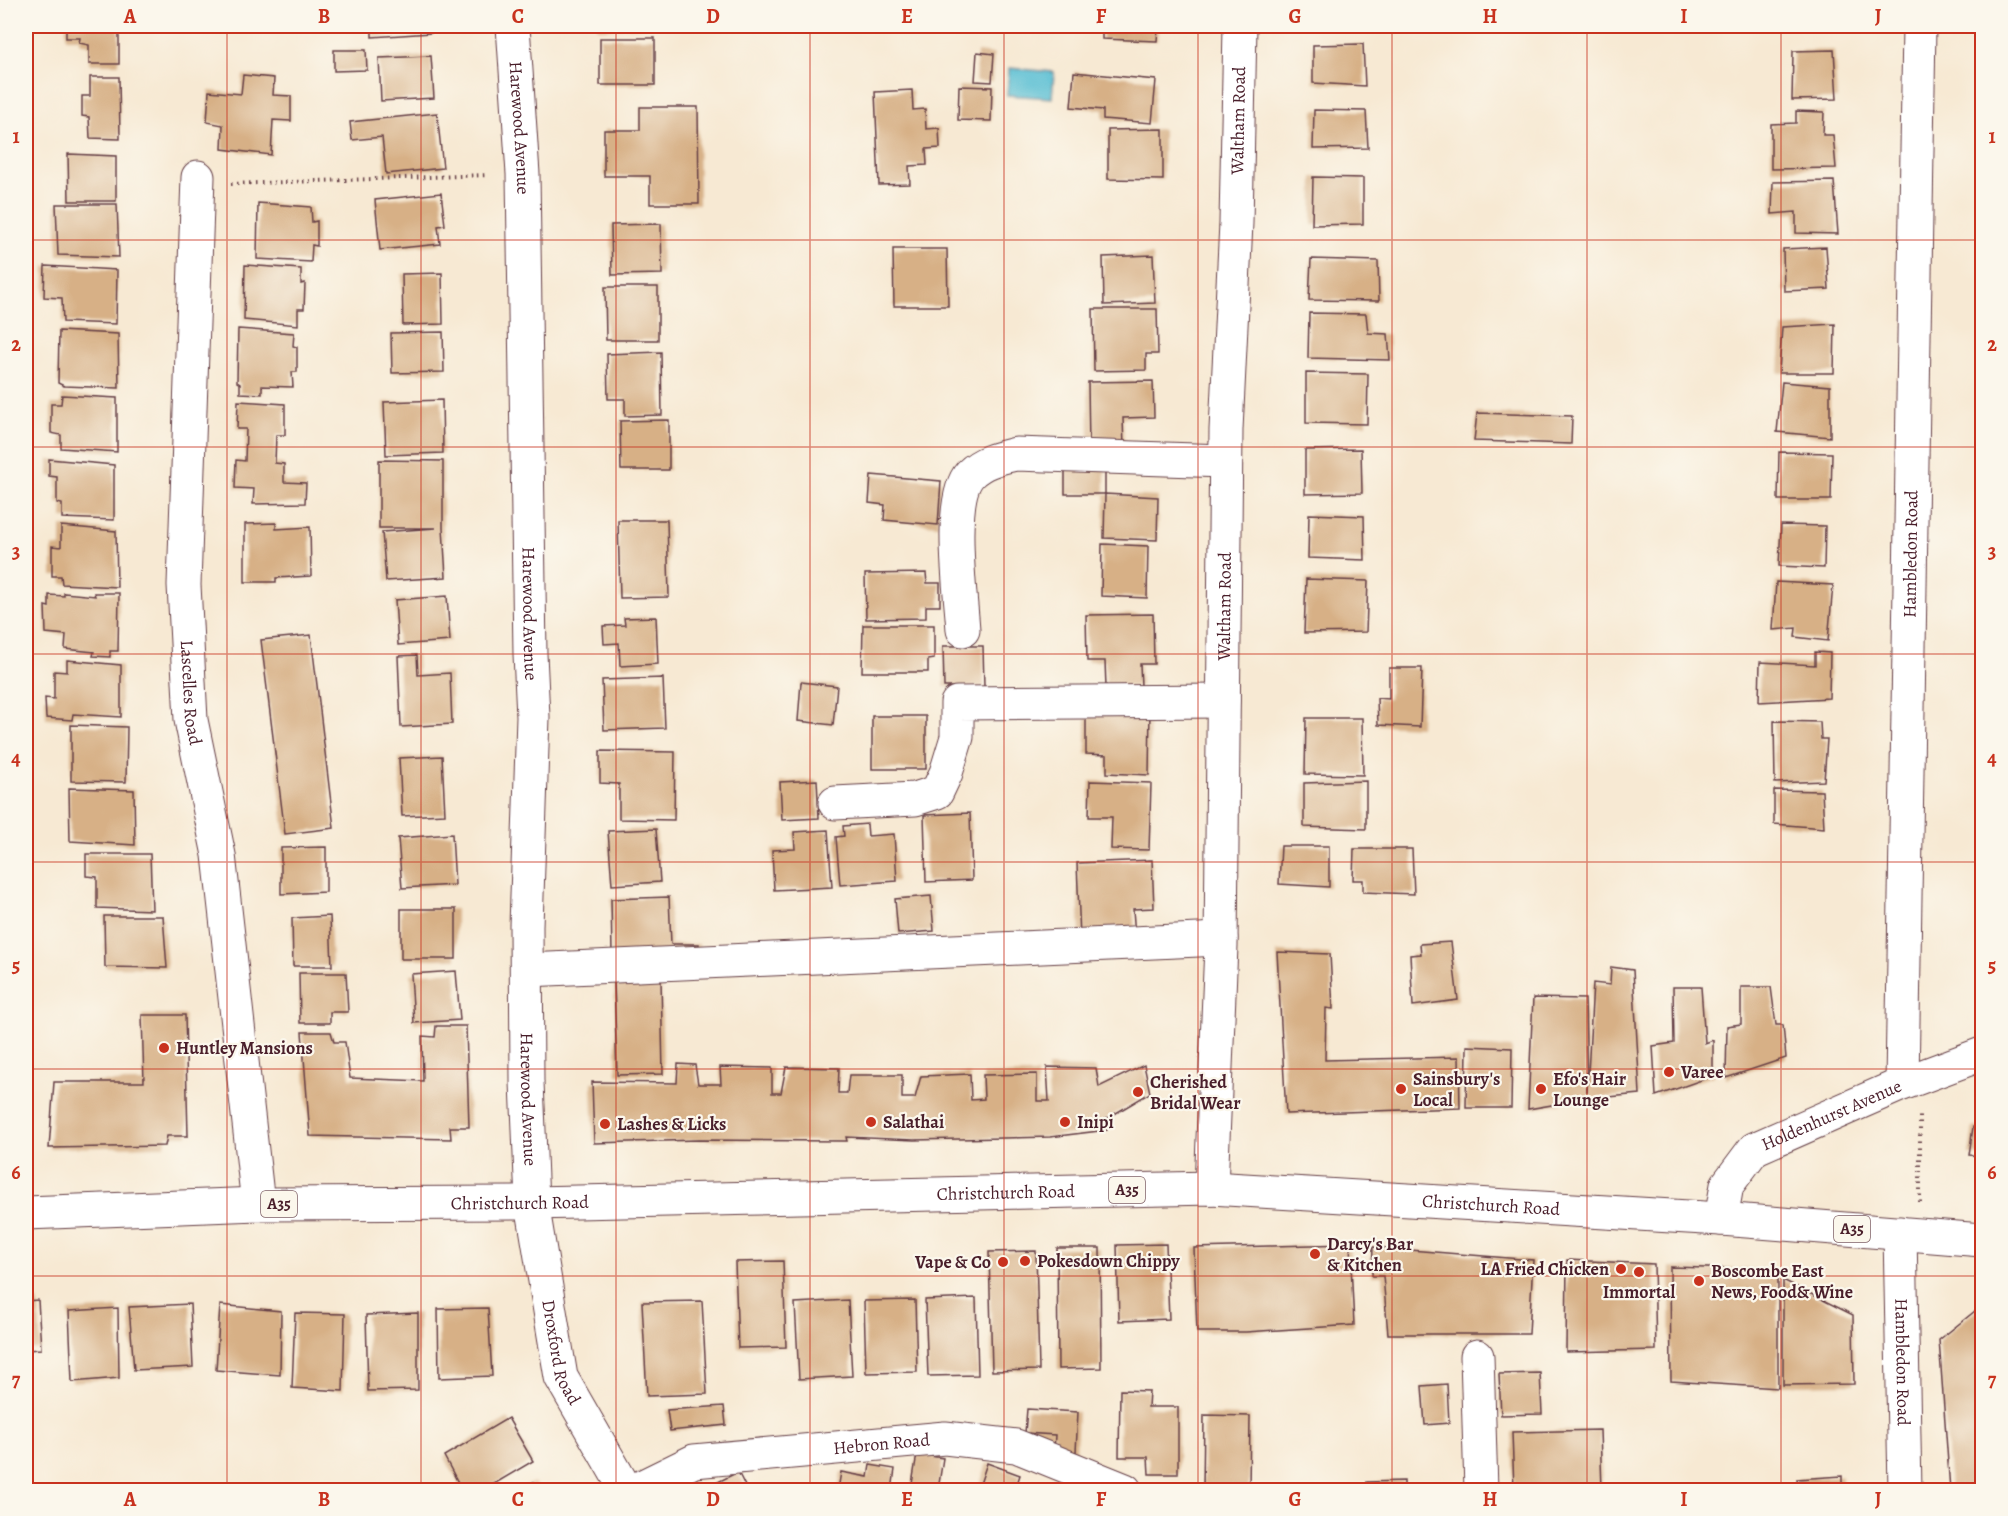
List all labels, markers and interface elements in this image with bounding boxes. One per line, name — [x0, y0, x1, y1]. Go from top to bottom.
text: A — [123, 3, 137, 30]
text: B — [318, 3, 330, 30]
text: C — [512, 3, 524, 30]
text: D — [706, 3, 720, 30]
text: E — [901, 3, 913, 30]
text: F — [1096, 3, 1107, 30]
text: G — [1288, 3, 1302, 30]
text: H — [1483, 3, 1498, 30]
text: I — [1680, 3, 1688, 30]
text: J — [1875, 3, 1882, 30]
street label: Harewood Avenue — [503, 60, 535, 195]
street label: Waltham Road — [1225, 66, 1251, 176]
text: 1 — [12, 123, 20, 150]
text: 1 — [1988, 123, 1996, 150]
text: 2 — [11, 331, 21, 358]
text: 2 — [1987, 331, 1997, 358]
street label: Hambledon Road — [1897, 490, 1924, 618]
text: 3 — [12, 538, 20, 565]
text: 3 — [1988, 538, 1996, 565]
street label: Harewood Avenue — [516, 547, 543, 681]
street label: Waltham Road — [1212, 552, 1237, 661]
street label: Lascelles Road — [175, 639, 208, 748]
text: 4 — [11, 745, 21, 772]
text: 4 — [1987, 745, 1997, 772]
text: 5 — [12, 952, 20, 979]
text: 5 — [1988, 952, 1996, 979]
street label: Harewood Avenue — [515, 1033, 542, 1167]
place label: Huntley Mansions — [176, 1036, 313, 1060]
marker: Huntley Mansions — [157, 1041, 171, 1055]
place label: Varee — [1680, 1060, 1724, 1084]
marker: Varee — [1662, 1065, 1676, 1079]
place label: Sainsbury's Local — [1413, 1067, 1500, 1112]
place label: Efo's Hair Lounge — [1553, 1067, 1627, 1112]
place label: Cherished Bridal Wear — [1150, 1070, 1241, 1115]
street label: Holdenhurst Avenue — [1757, 1074, 1905, 1156]
marker: Sainsbury's Local — [1394, 1082, 1408, 1096]
marker: Efo's Hair Lounge — [1534, 1082, 1548, 1096]
marker: Cherished Bridal Wear — [1131, 1085, 1145, 1099]
place label: Salathai — [883, 1110, 944, 1134]
place label: Inipi — [1077, 1110, 1114, 1134]
place label: Lashes & Licks — [617, 1112, 726, 1136]
marker: Salathai — [864, 1115, 878, 1129]
marker: Inipi — [1058, 1115, 1072, 1129]
marker: Lashes & Licks — [598, 1117, 612, 1131]
text: 6 — [11, 1159, 21, 1186]
text: 6 — [1987, 1159, 1997, 1186]
road number: A35 — [1109, 1177, 1145, 1203]
street label: Christchurch Road — [936, 1179, 1075, 1206]
street label: Christchurch Road — [1421, 1189, 1561, 1221]
street label: Christchurch Road — [451, 1190, 589, 1215]
road number: A35 — [261, 1191, 297, 1217]
road number: A35 — [1834, 1216, 1870, 1242]
place label: Darcy's Bar & Kitchen — [1327, 1232, 1414, 1277]
marker: Darcy's Bar & Kitchen — [1308, 1247, 1322, 1261]
place label: Pokesdown Chippy — [1037, 1249, 1180, 1273]
place label: Vape & Co — [914, 1250, 991, 1274]
marker: Pokesdown Chippy — [1018, 1254, 1032, 1268]
marker: Vape & Co — [996, 1255, 1010, 1269]
place label: LA Fried Chicken — [1481, 1257, 1609, 1281]
place label: Boscombe East News, Food& Wine — [1711, 1259, 1853, 1304]
marker: LA Fried Chicken — [1614, 1262, 1628, 1276]
marker: Immortal — [1632, 1265, 1646, 1279]
marker: Boscombe East News, Food& Wine — [1692, 1274, 1706, 1288]
place label: Immortal — [1603, 1280, 1676, 1304]
street label: Droxford Road — [536, 1298, 587, 1409]
street label: Hambledon Road — [1889, 1298, 1916, 1426]
text: 7 — [12, 1366, 21, 1393]
text: 7 — [1988, 1366, 1997, 1393]
street label: Hebron Road — [832, 1427, 931, 1460]
text: A — [123, 1486, 137, 1513]
text: B — [318, 1486, 330, 1513]
text: C — [512, 1486, 524, 1513]
text: D — [706, 1486, 720, 1513]
text: E — [901, 1486, 913, 1513]
text: F — [1096, 1486, 1107, 1513]
text: G — [1288, 1486, 1302, 1513]
text: H — [1483, 1486, 1498, 1513]
text: I — [1680, 1486, 1688, 1513]
text: J — [1875, 1486, 1882, 1513]

